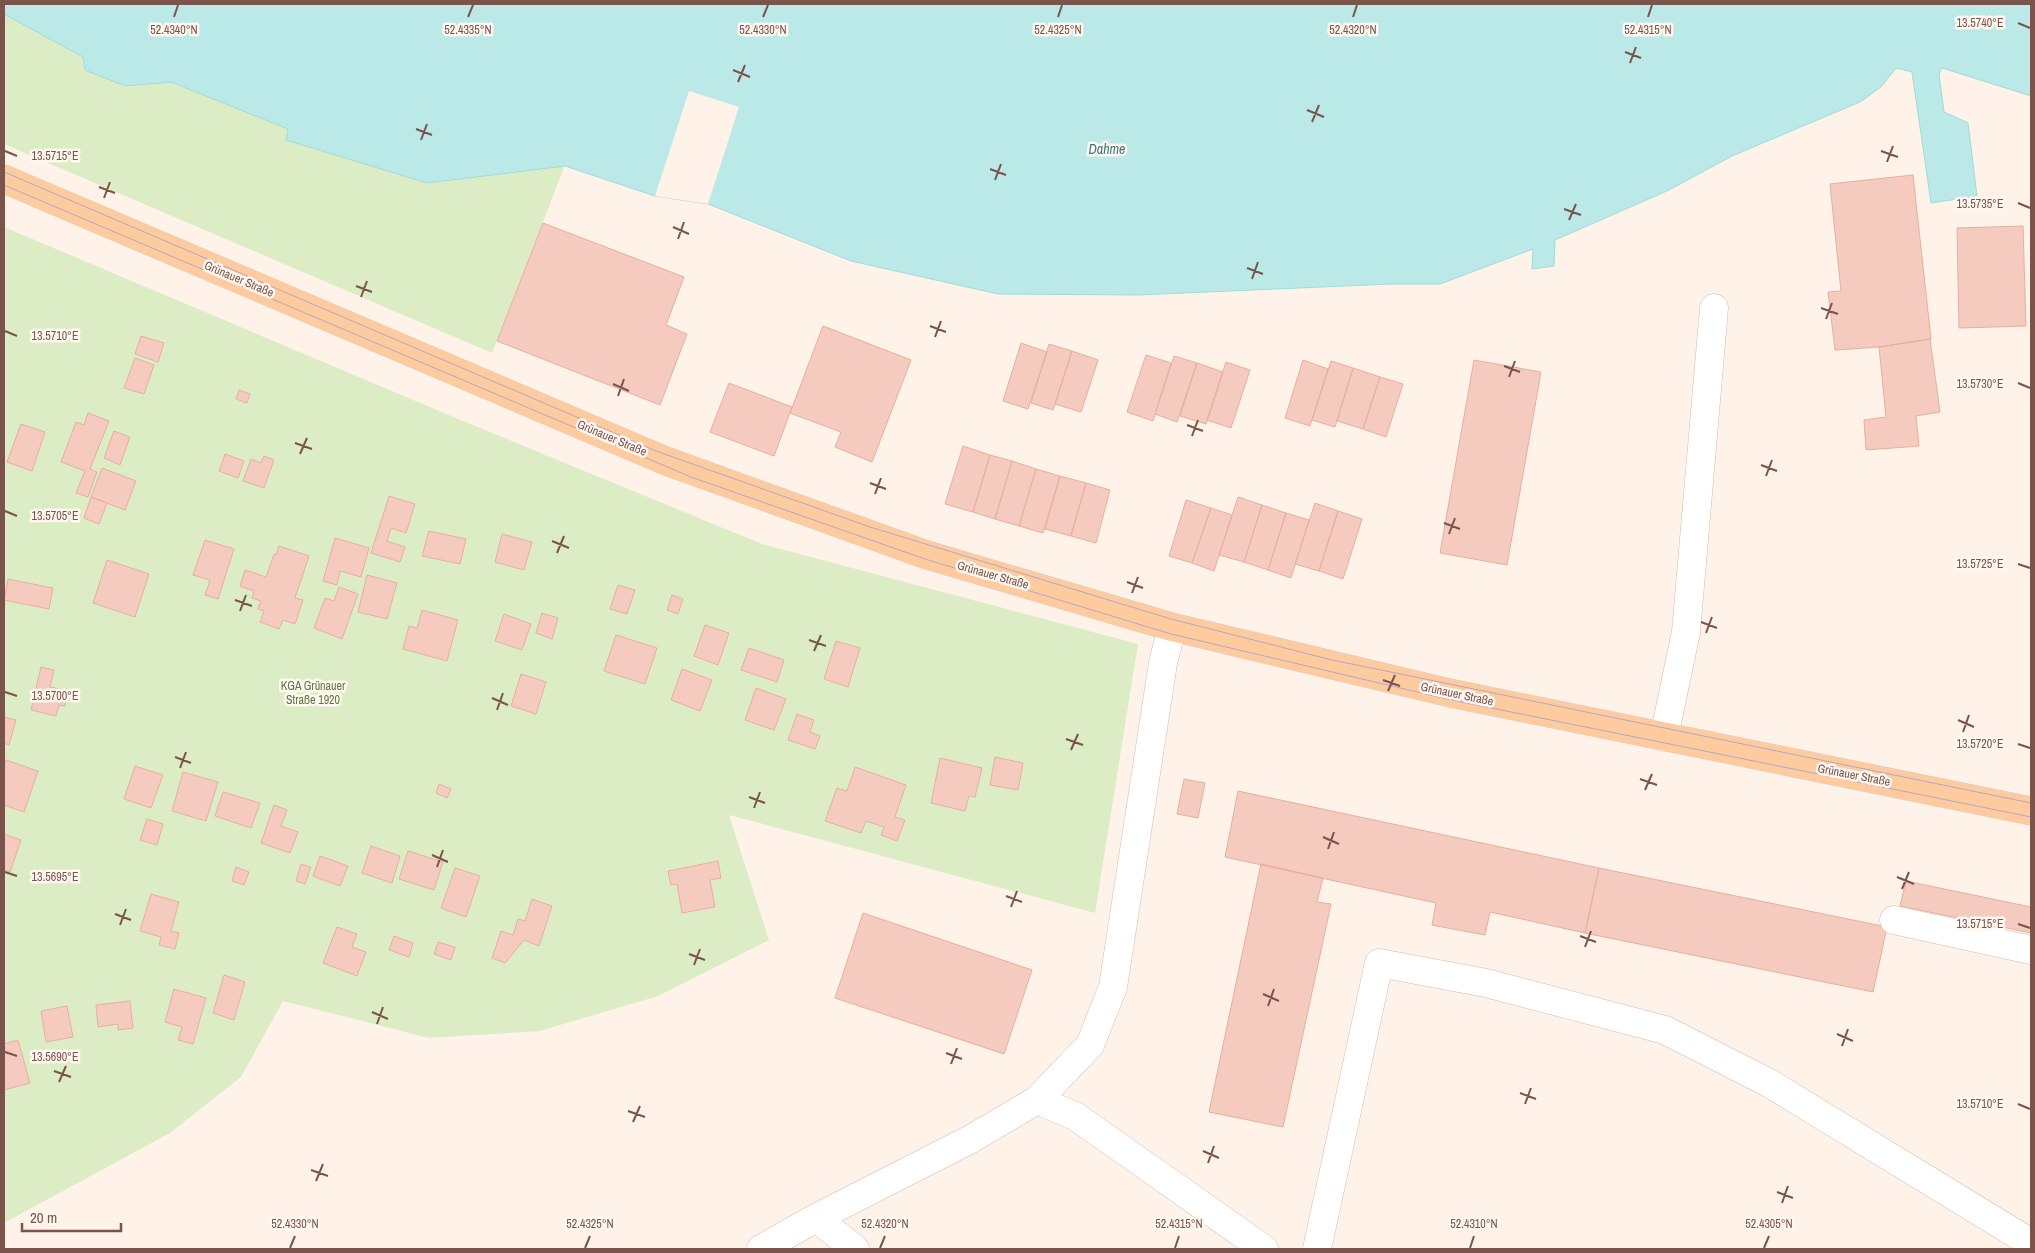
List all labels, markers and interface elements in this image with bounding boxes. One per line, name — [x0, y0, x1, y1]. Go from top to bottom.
text: 13.5740°E — [1957, 15, 2003, 31]
text: 52.4340°N — [150, 22, 198, 38]
text: 52.4335°N — [444, 22, 492, 38]
text: 52.4330°N — [739, 22, 787, 38]
text: 52.4325°N — [1034, 22, 1082, 38]
text: 52.4320°N — [1329, 22, 1377, 38]
text: 52.4315°N — [1624, 22, 1672, 38]
water label: Dahme — [1088, 140, 1126, 158]
text: 13.5715°E — [32, 148, 78, 164]
text: 13.5735°E — [1957, 196, 2003, 212]
street label: Grünauer Straße — [202, 257, 276, 301]
text: 13.5710°E — [32, 328, 78, 344]
text: 13.5730°E — [1957, 376, 2003, 392]
street label: Grünauer Straße — [575, 416, 649, 460]
text: 13.5705°E — [32, 508, 78, 524]
text: 13.5725°E — [1957, 556, 2003, 572]
street label: Grünauer Straße — [955, 557, 1031, 593]
park label: KGA Grünauer Straße 1920 — [281, 678, 346, 708]
street label: Grünauer Straße — [1419, 678, 1495, 710]
text: 13.5700°E — [32, 688, 78, 704]
text: 13.5720°E — [1957, 736, 2003, 752]
street label: Grünauer Straße — [1816, 760, 1892, 790]
text: 13.5695°E — [32, 869, 78, 885]
text: 13.5715°E — [1957, 916, 2003, 932]
text: 13.5690°E — [32, 1049, 78, 1065]
text: 13.5710°E — [1957, 1096, 2003, 1112]
scale bar — [22, 1200, 121, 1232]
text: 20 m — [30, 1207, 57, 1228]
text: 52.4330°N — [271, 1216, 319, 1232]
text: 52.4325°N — [566, 1216, 614, 1232]
text: 52.4320°N — [861, 1216, 909, 1232]
text: 52.4315°N — [1155, 1216, 1203, 1232]
text: 52.4310°N — [1450, 1216, 1498, 1232]
text: 52.4305°N — [1745, 1216, 1793, 1232]

